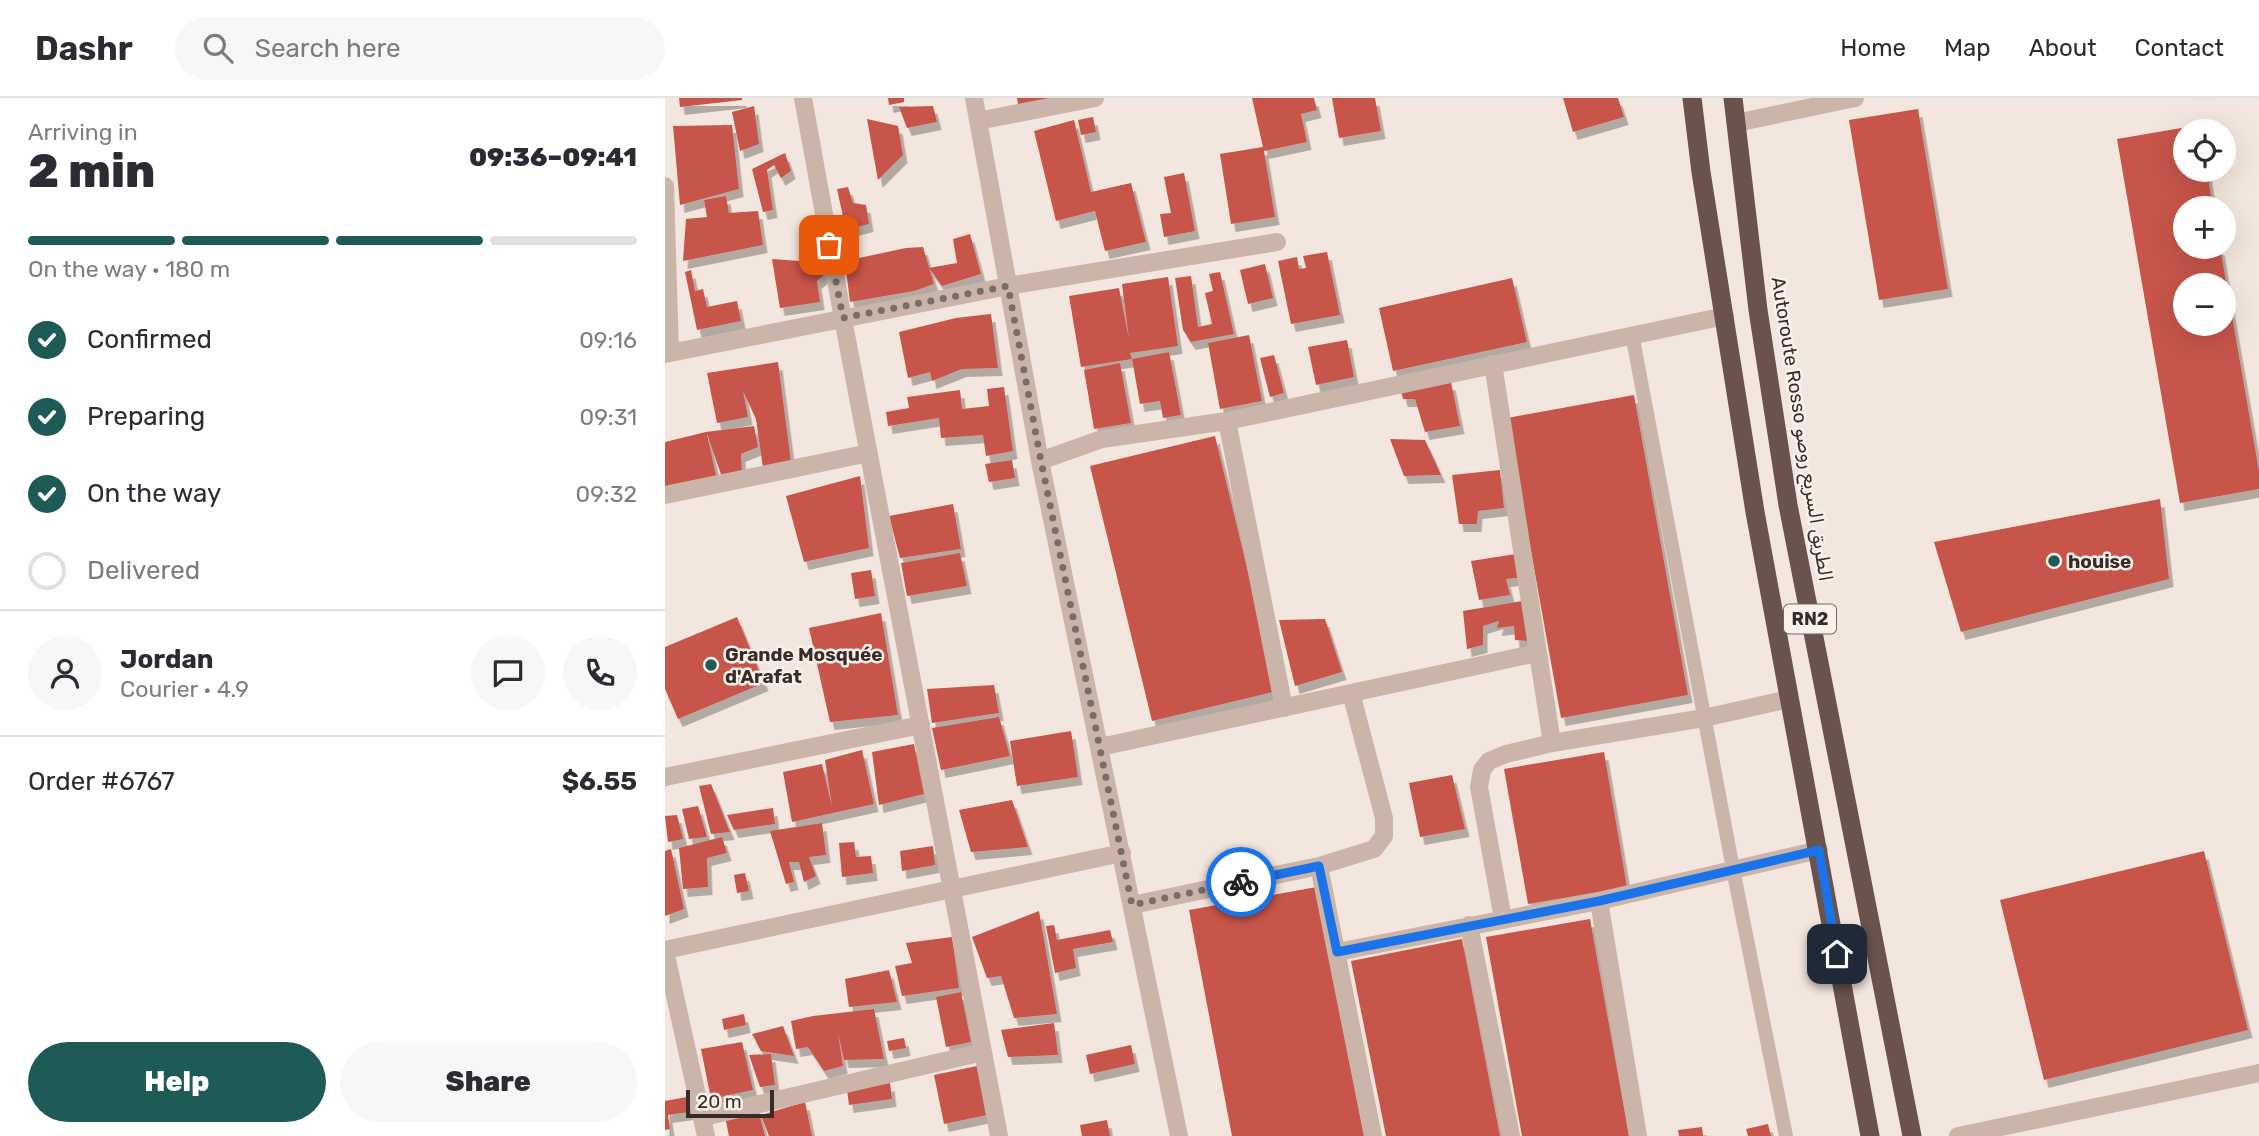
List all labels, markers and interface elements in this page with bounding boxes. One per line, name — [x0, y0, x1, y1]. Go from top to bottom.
search box — [175, 17, 665, 80]
text: Dashr — [35, 29, 133, 68]
icon: search — [199, 29, 237, 67]
text: Search here — [255, 33, 401, 64]
text: Home — [1840, 34, 1906, 62]
text: Map — [1944, 34, 1991, 62]
text: About — [2029, 34, 2097, 62]
text: Contact — [2135, 34, 2224, 62]
text: Arriving in — [28, 118, 138, 146]
map controls — [2173, 119, 2236, 336]
button: locate — [2173, 119, 2236, 182]
text: 09:36–09:41 — [469, 142, 637, 173]
text: 2 min — [28, 144, 155, 199]
button: + — [2173, 196, 2236, 259]
pin — [799, 215, 859, 275]
icon: bag — [810, 226, 848, 264]
text: On the way · 180 m — [28, 255, 230, 283]
button: − — [2173, 273, 2236, 336]
street label: Autoroute Rosso الطريق السريع روصو — [1765, 275, 1837, 583]
icon: check — [28, 321, 66, 359]
text: Confirmed — [87, 324, 212, 355]
text: 09:16 — [579, 326, 637, 354]
icon: check — [28, 398, 66, 436]
text: Preparing — [87, 401, 205, 432]
text: 09:31 — [580, 403, 637, 431]
icon: check — [28, 475, 66, 513]
text: On the way — [87, 478, 221, 509]
text: 09:32 — [576, 480, 637, 508]
place label: houise — [2068, 550, 2131, 573]
marker: houise — [2046, 553, 2062, 569]
text: Delivered — [87, 555, 200, 586]
road number: RN2 — [1784, 604, 1836, 634]
button: person — [28, 636, 102, 710]
button: chat — [471, 636, 545, 710]
button: phone — [563, 636, 637, 710]
place label: Grande Mosquée d'Arafat — [725, 643, 882, 688]
text: Jordan — [120, 644, 213, 675]
marker: Grande Mosquée d'Arafat — [703, 657, 719, 673]
text: Courier · 4.9 — [120, 675, 249, 703]
text: Order #6767 — [28, 766, 175, 797]
text: $6.55 — [562, 766, 637, 797]
courier — [1206, 847, 1276, 917]
icon: bike — [1222, 863, 1260, 901]
pin — [1807, 924, 1867, 984]
icon: home — [1818, 935, 1856, 973]
button: Help — [28, 1042, 326, 1122]
button: Share — [340, 1042, 637, 1122]
scale bar — [686, 1087, 773, 1119]
text: 20 m — [697, 1090, 742, 1113]

